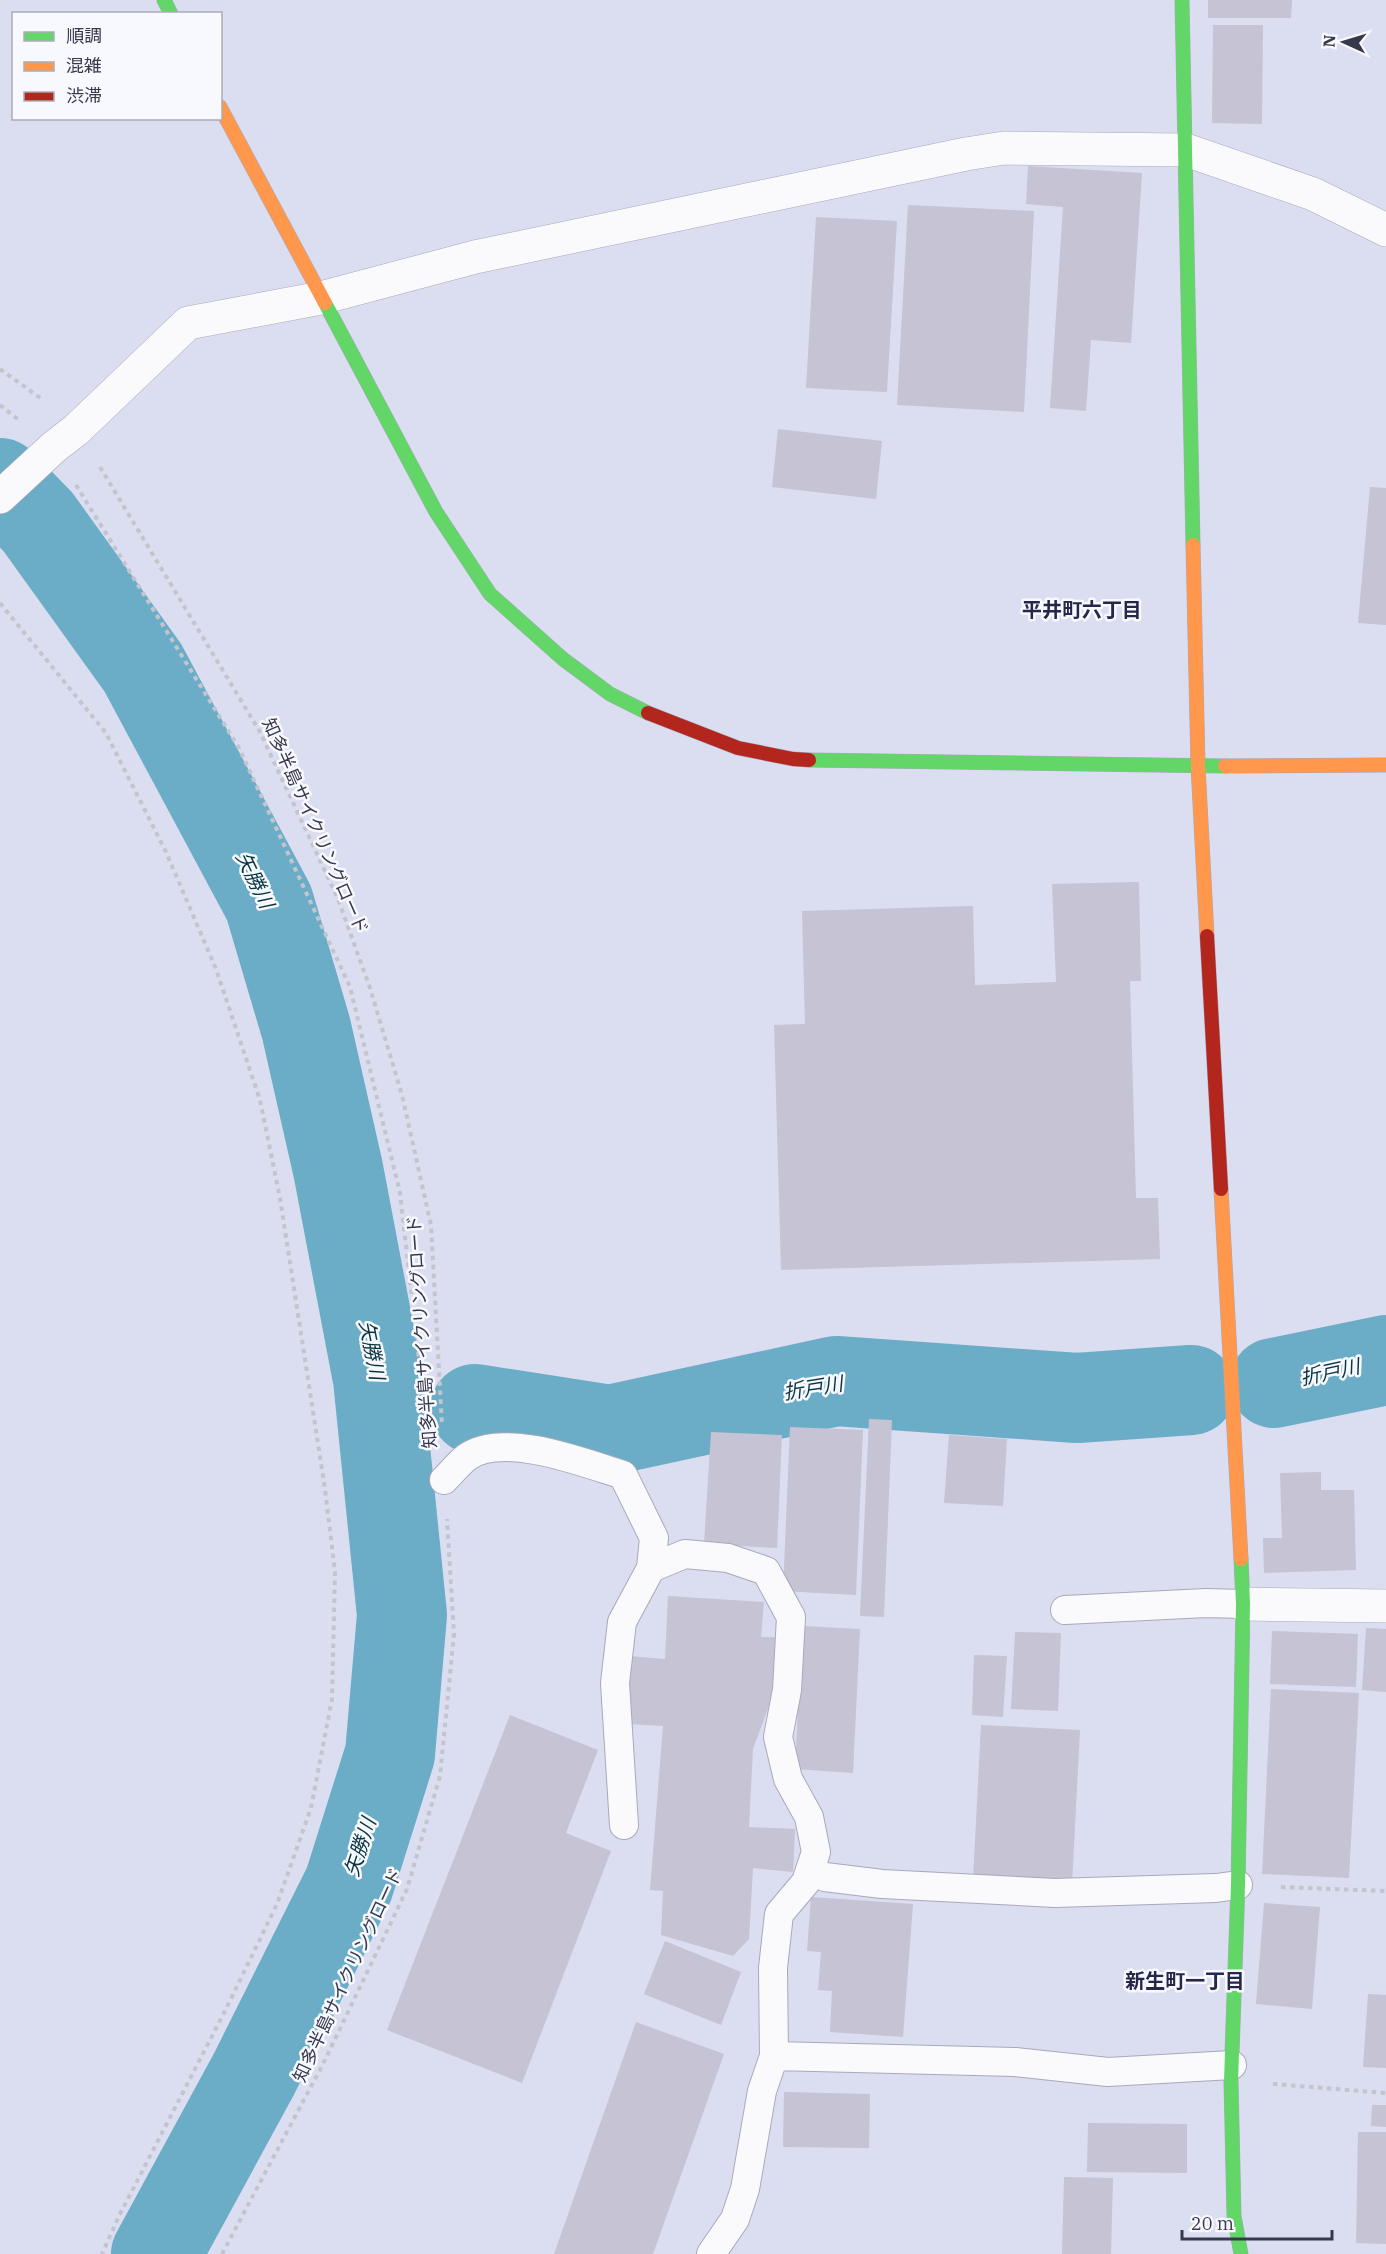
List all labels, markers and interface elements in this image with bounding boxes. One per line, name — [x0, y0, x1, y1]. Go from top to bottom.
legend — [12, 12, 222, 120]
north arrow — [1314, 12, 1374, 72]
text: 順調 — [66, 24, 102, 47]
text: N — [1319, 34, 1339, 48]
text: 混雑 — [66, 54, 102, 77]
text: 渋滞 — [66, 84, 102, 107]
district label: 平井町六丁目 — [1022, 596, 1142, 623]
street label: 知多半島サイクリングロード — [257, 714, 373, 937]
water label: 矢勝川 — [230, 847, 282, 914]
street label: 知多半島サイクリングロード — [402, 1215, 441, 1449]
water label: 矢勝川 — [354, 1318, 392, 1384]
water label: 折戸川 — [1298, 1352, 1364, 1391]
water label: 折戸川 — [781, 1369, 847, 1406]
water label: 矢勝川 — [337, 1812, 382, 1880]
street label: 知多半島サイクリングロード — [288, 1864, 407, 2086]
district label: 新生町一丁目 — [1125, 1967, 1245, 1994]
scale bar — [1182, 2203, 1332, 2241]
text: 20 m — [1191, 2212, 1234, 2235]

